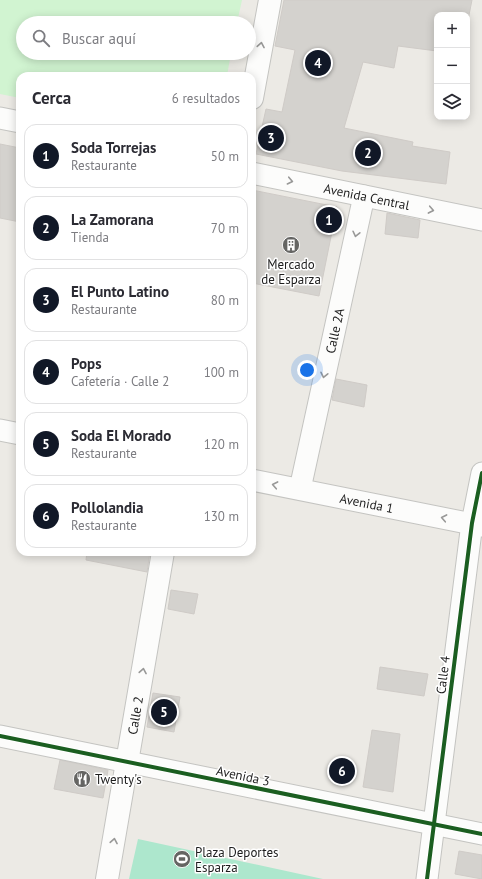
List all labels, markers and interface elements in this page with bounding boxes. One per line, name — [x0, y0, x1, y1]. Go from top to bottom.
map controls — [434, 12, 470, 120]
button: + — [434, 12, 470, 48]
search box — [16, 16, 256, 60]
icon: search — [30, 27, 52, 49]
text: Buscar aquí — [62, 29, 136, 48]
one-way arrow — [257, 42, 265, 49]
pin: 4 — [305, 48, 331, 78]
button: − — [434, 48, 470, 84]
button: layers — [434, 84, 470, 120]
text: Cerca — [32, 87, 71, 109]
text: 6 resultados — [172, 90, 240, 107]
pin: 3 — [258, 123, 284, 153]
text: Soda Torrejas — [71, 138, 156, 157]
pin: 2 — [355, 138, 381, 168]
text: 1 — [42, 148, 50, 165]
text: 50 m — [211, 148, 239, 165]
text: Restaurante — [71, 157, 137, 174]
one-way arrow — [287, 176, 293, 184]
street label: Avenida Central — [322, 179, 411, 214]
pin: 1 — [316, 205, 342, 235]
one-way arrow — [428, 205, 434, 213]
text: La Zamorana — [71, 210, 154, 229]
text: 2 — [42, 220, 50, 237]
text: 70 m — [211, 220, 239, 237]
text: Tienda — [71, 229, 109, 246]
one-way arrow — [352, 231, 360, 237]
building icon: Mercado de Esparza — [281, 235, 301, 255]
place label: Mercado de Esparza — [261, 256, 321, 288]
text: El Punto Latino — [71, 282, 169, 301]
text: 3 — [42, 292, 50, 309]
text: 80 m — [211, 292, 239, 309]
text: Restaurante — [71, 301, 137, 318]
street label: Calle 2A — [321, 306, 348, 355]
text: Pops — [71, 354, 102, 373]
your location — [297, 360, 317, 380]
text: 4 — [42, 364, 50, 381]
text: 100 m — [204, 364, 239, 381]
one-way arrow — [321, 372, 329, 378]
text: Cafetería · Calle 2 — [71, 373, 169, 390]
text: Soda El Morado — [71, 426, 171, 445]
text: 5 — [42, 436, 50, 453]
text: 120 m — [204, 436, 239, 453]
text: Restaurante — [71, 445, 137, 462]
one-way arrow — [272, 481, 278, 489]
street label: Avenida 1 — [338, 489, 395, 517]
text: Pollolandia — [71, 498, 144, 517]
text: 6 — [42, 508, 50, 525]
text: 130 m — [204, 508, 239, 525]
one-way arrow — [441, 514, 447, 522]
text: Restaurante — [71, 517, 137, 534]
street label: Calle 4 — [432, 655, 454, 695]
one-way arrow — [138, 668, 147, 674]
street label: Calle 2 — [123, 695, 147, 736]
pin: 5 — [151, 697, 177, 727]
pin: 6 — [329, 756, 355, 786]
street label: Avenida 3 — [215, 762, 271, 790]
restaurant icon: Twenty's — [72, 769, 92, 789]
place label: Twenty's — [95, 771, 142, 788]
one-way arrow — [109, 837, 118, 844]
place label: Plaza Deportes Esparza — [195, 844, 279, 876]
sports icon: Plaza Deportes Esparza — [172, 849, 192, 869]

